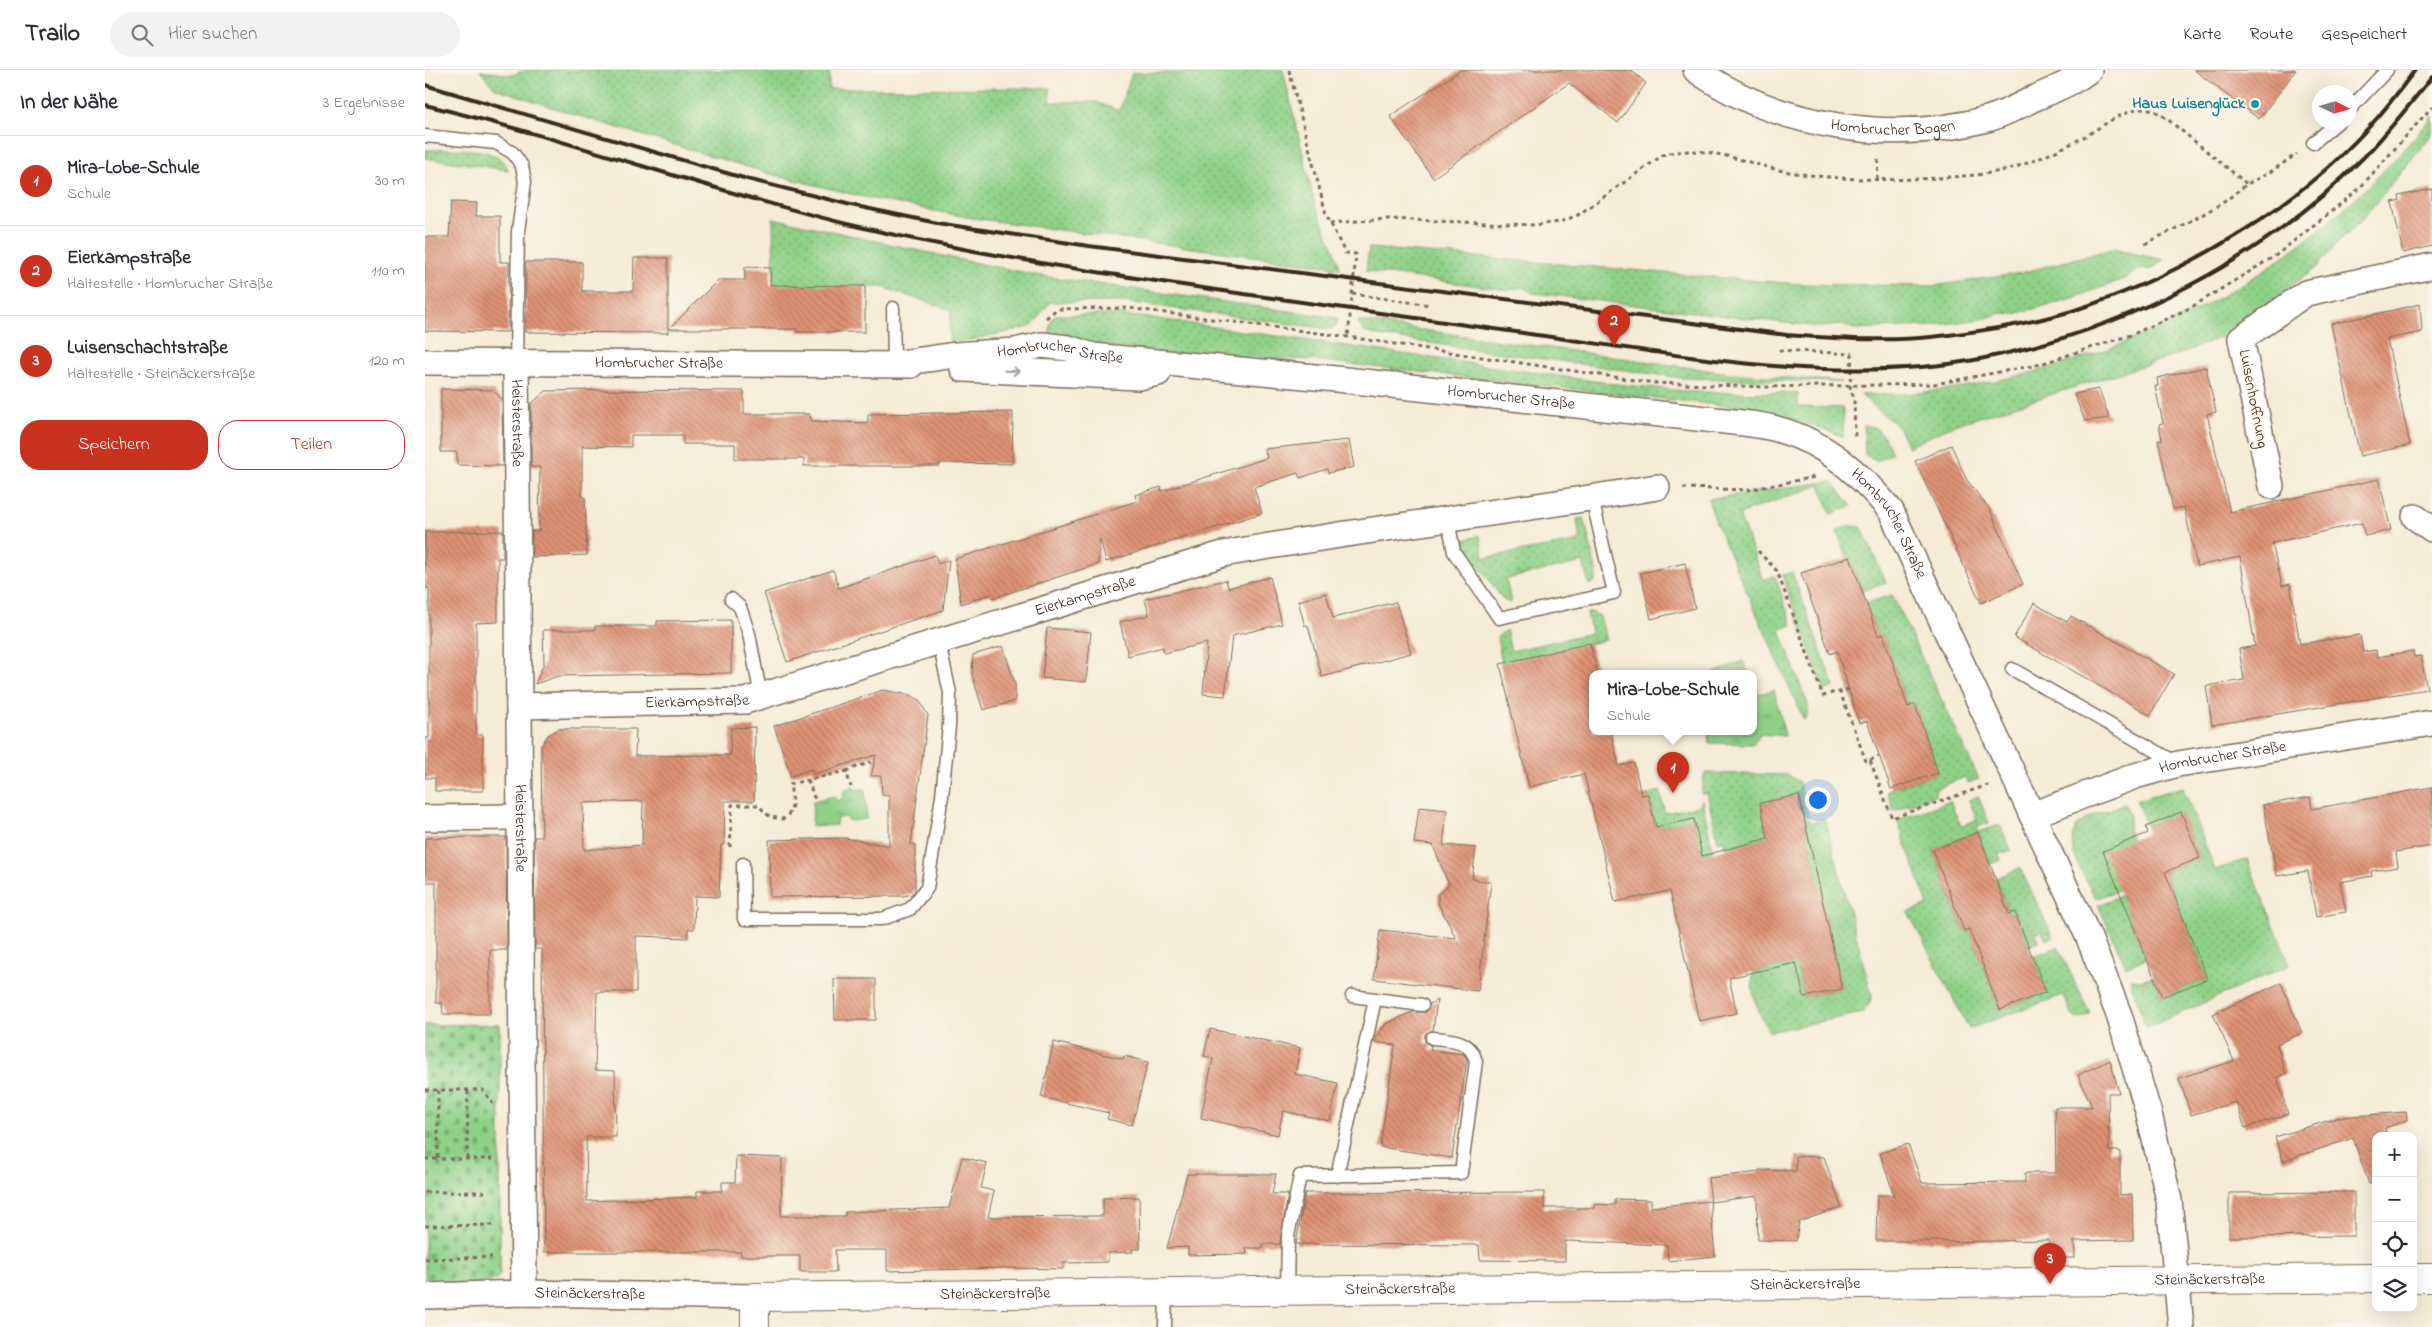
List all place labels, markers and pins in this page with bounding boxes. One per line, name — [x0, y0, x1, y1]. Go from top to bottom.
place label: Haus Luisenglück — [2132, 92, 2246, 117]
marker: Haus Luisenglück — [2249, 98, 2261, 110]
pin: 2 — [1598, 305, 1630, 346]
pin: 1 — [1657, 752, 1689, 793]
pin: 3 — [2034, 1243, 2066, 1284]

